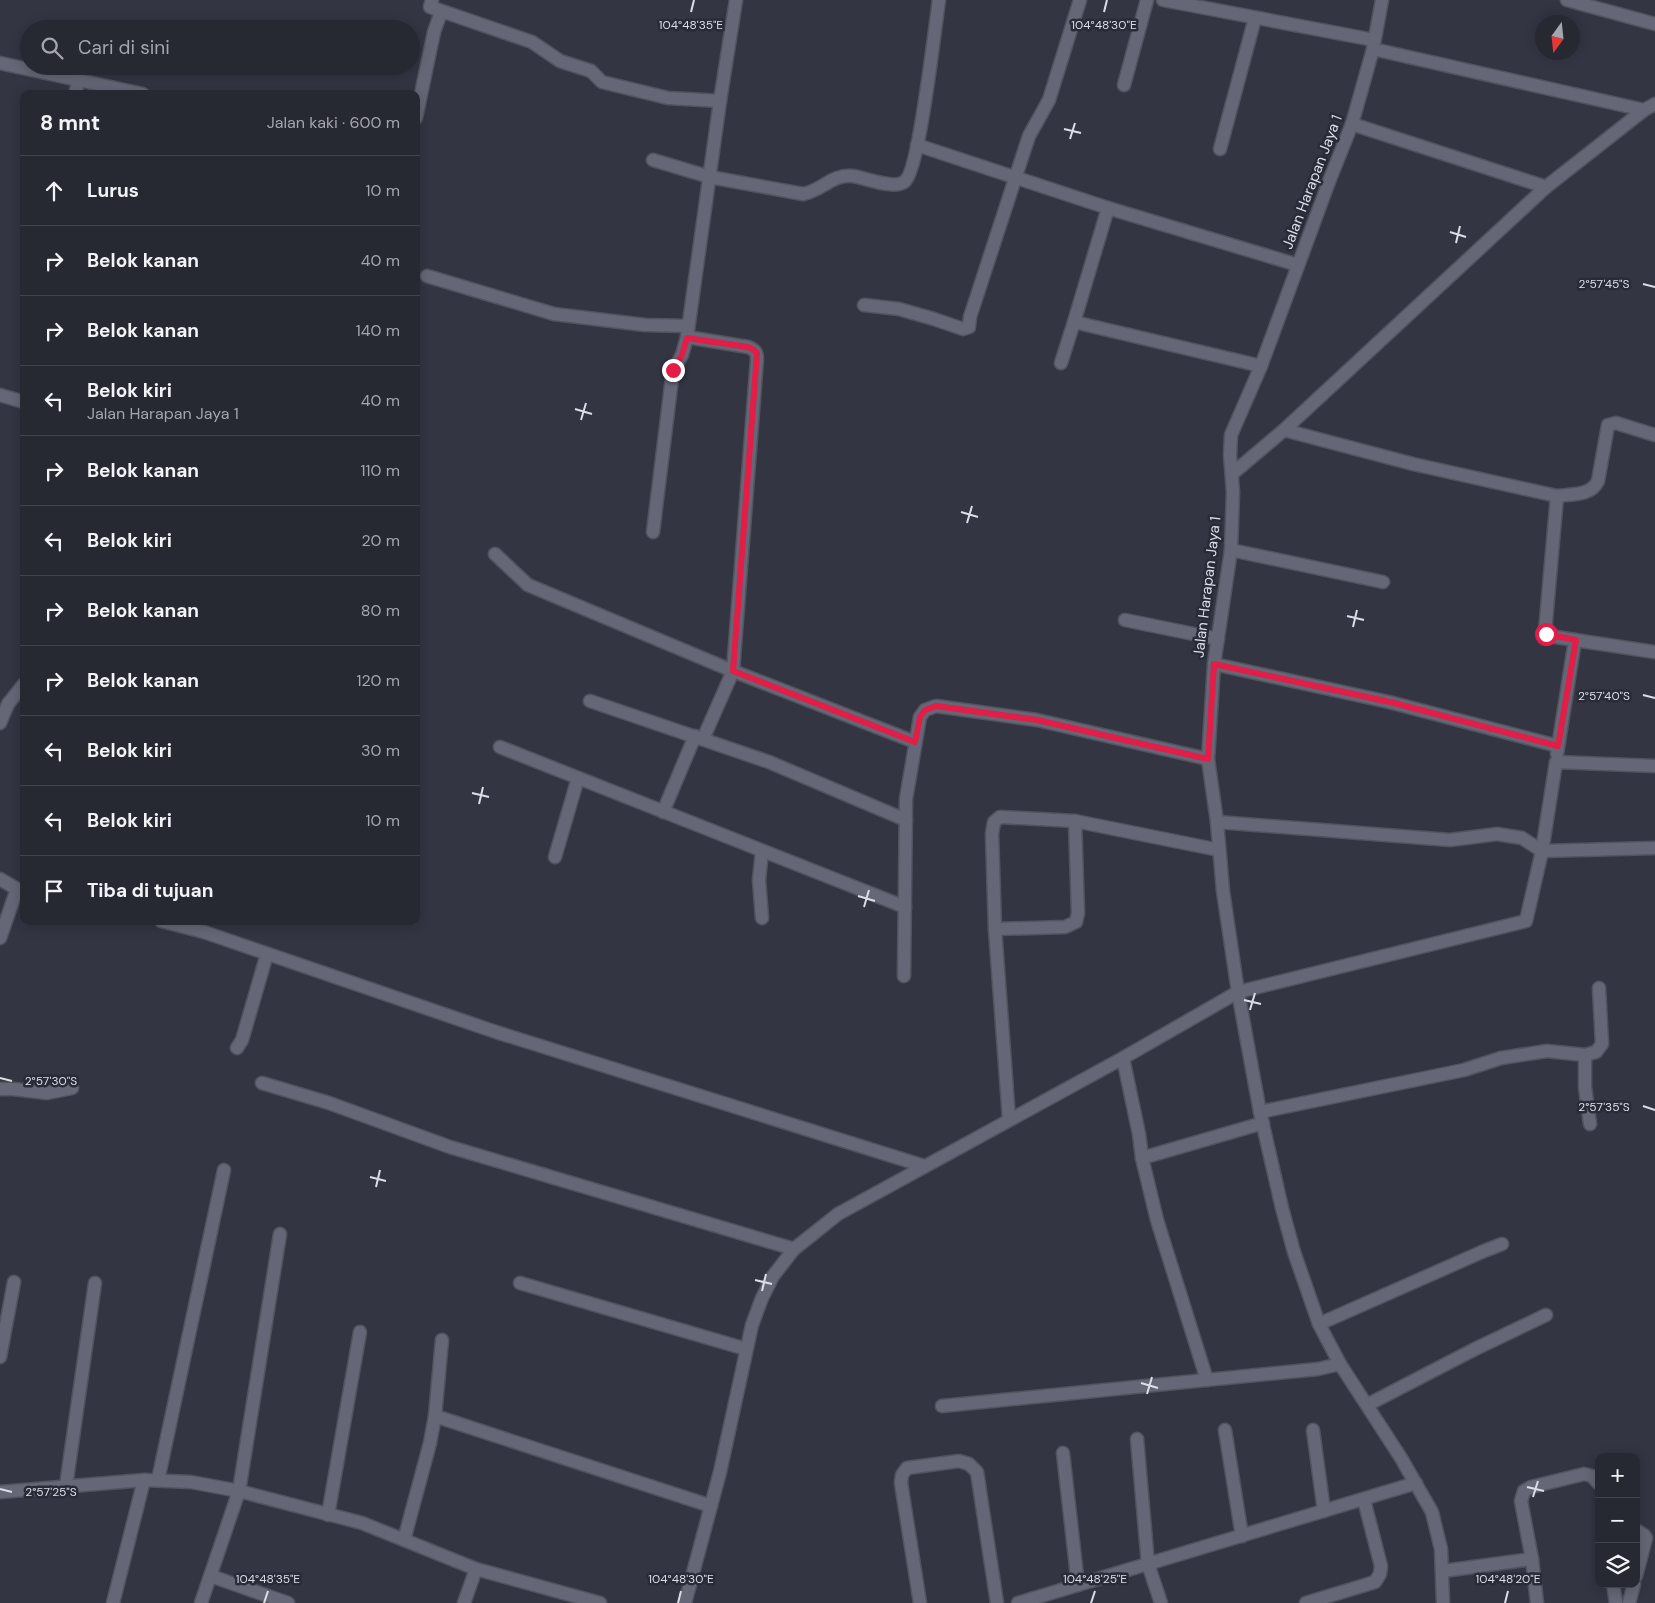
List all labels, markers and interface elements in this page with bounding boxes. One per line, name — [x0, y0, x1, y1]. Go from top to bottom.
north arrow — [1535, 15, 1580, 60]
text: 104°48'35"E — [659, 17, 723, 33]
text: 104°48'30"E — [1071, 17, 1137, 33]
search box — [20, 20, 420, 75]
icon: search — [38, 34, 66, 62]
text: Cari di sini — [78, 35, 170, 60]
text: 8 mnt — [40, 109, 100, 137]
text: Jalan kaki · 600 m — [267, 112, 400, 133]
street label: Jalan Harapan Jaya 1 — [1277, 112, 1347, 252]
icon: ahead — [40, 177, 68, 205]
text: Lurus — [87, 178, 139, 203]
text: 10 m — [366, 180, 400, 201]
icon: right — [40, 247, 68, 275]
text: Belok kanan — [87, 248, 199, 273]
text: 40 m — [361, 250, 400, 271]
text: 2°57'45"S — [1578, 276, 1630, 292]
icon: right — [40, 317, 68, 345]
text: Belok kanan — [87, 318, 199, 343]
text: 140 m — [356, 320, 400, 341]
route end — [662, 359, 685, 382]
text: Belok kiri — [87, 378, 172, 403]
icon: left — [40, 387, 68, 415]
text: 40 m — [361, 390, 400, 411]
text: Jalan Harapan Jaya 1 — [87, 403, 239, 424]
icon: right — [40, 457, 68, 485]
text: Belok kanan — [87, 458, 199, 483]
text: 110 m — [361, 460, 400, 481]
street label: Jalan Harapan Jaya 1 — [1188, 515, 1226, 659]
icon: left — [40, 527, 68, 555]
text: Belok kiri — [87, 528, 172, 553]
text: 20 m — [361, 530, 400, 551]
icon: right — [40, 597, 68, 625]
text: Belok kanan — [87, 598, 199, 623]
text: 80 m — [361, 600, 400, 621]
route start — [1535, 623, 1558, 646]
icon: right — [40, 667, 68, 695]
text: Belok kanan — [87, 668, 199, 693]
text: 120 m — [356, 670, 400, 691]
text: 2°57'40"S — [1578, 688, 1630, 704]
icon: left — [40, 737, 68, 765]
text: Belok kiri — [87, 738, 172, 763]
text: 30 m — [361, 740, 400, 761]
icon: left — [40, 807, 68, 835]
text: Belok kiri — [87, 808, 172, 833]
text: 10 m — [366, 810, 400, 831]
icon: arrive — [40, 877, 68, 905]
text: Tiba di tujuan — [87, 878, 213, 903]
text: 2°57'30"S — [25, 1073, 77, 1089]
text: 2°57'35"S — [1578, 1099, 1630, 1115]
map controls — [1595, 1453, 1640, 1588]
button: + — [1595, 1453, 1640, 1498]
text: 2°57'25"S — [25, 1484, 77, 1500]
button: − — [1595, 1498, 1640, 1543]
button: layers — [1595, 1543, 1640, 1588]
text: 104°48'35"E — [236, 1571, 300, 1587]
text: 104°48'30"E — [648, 1571, 714, 1587]
text: 104°48'25"E — [1063, 1571, 1127, 1587]
text: 104°48'20"E — [1475, 1571, 1541, 1587]

